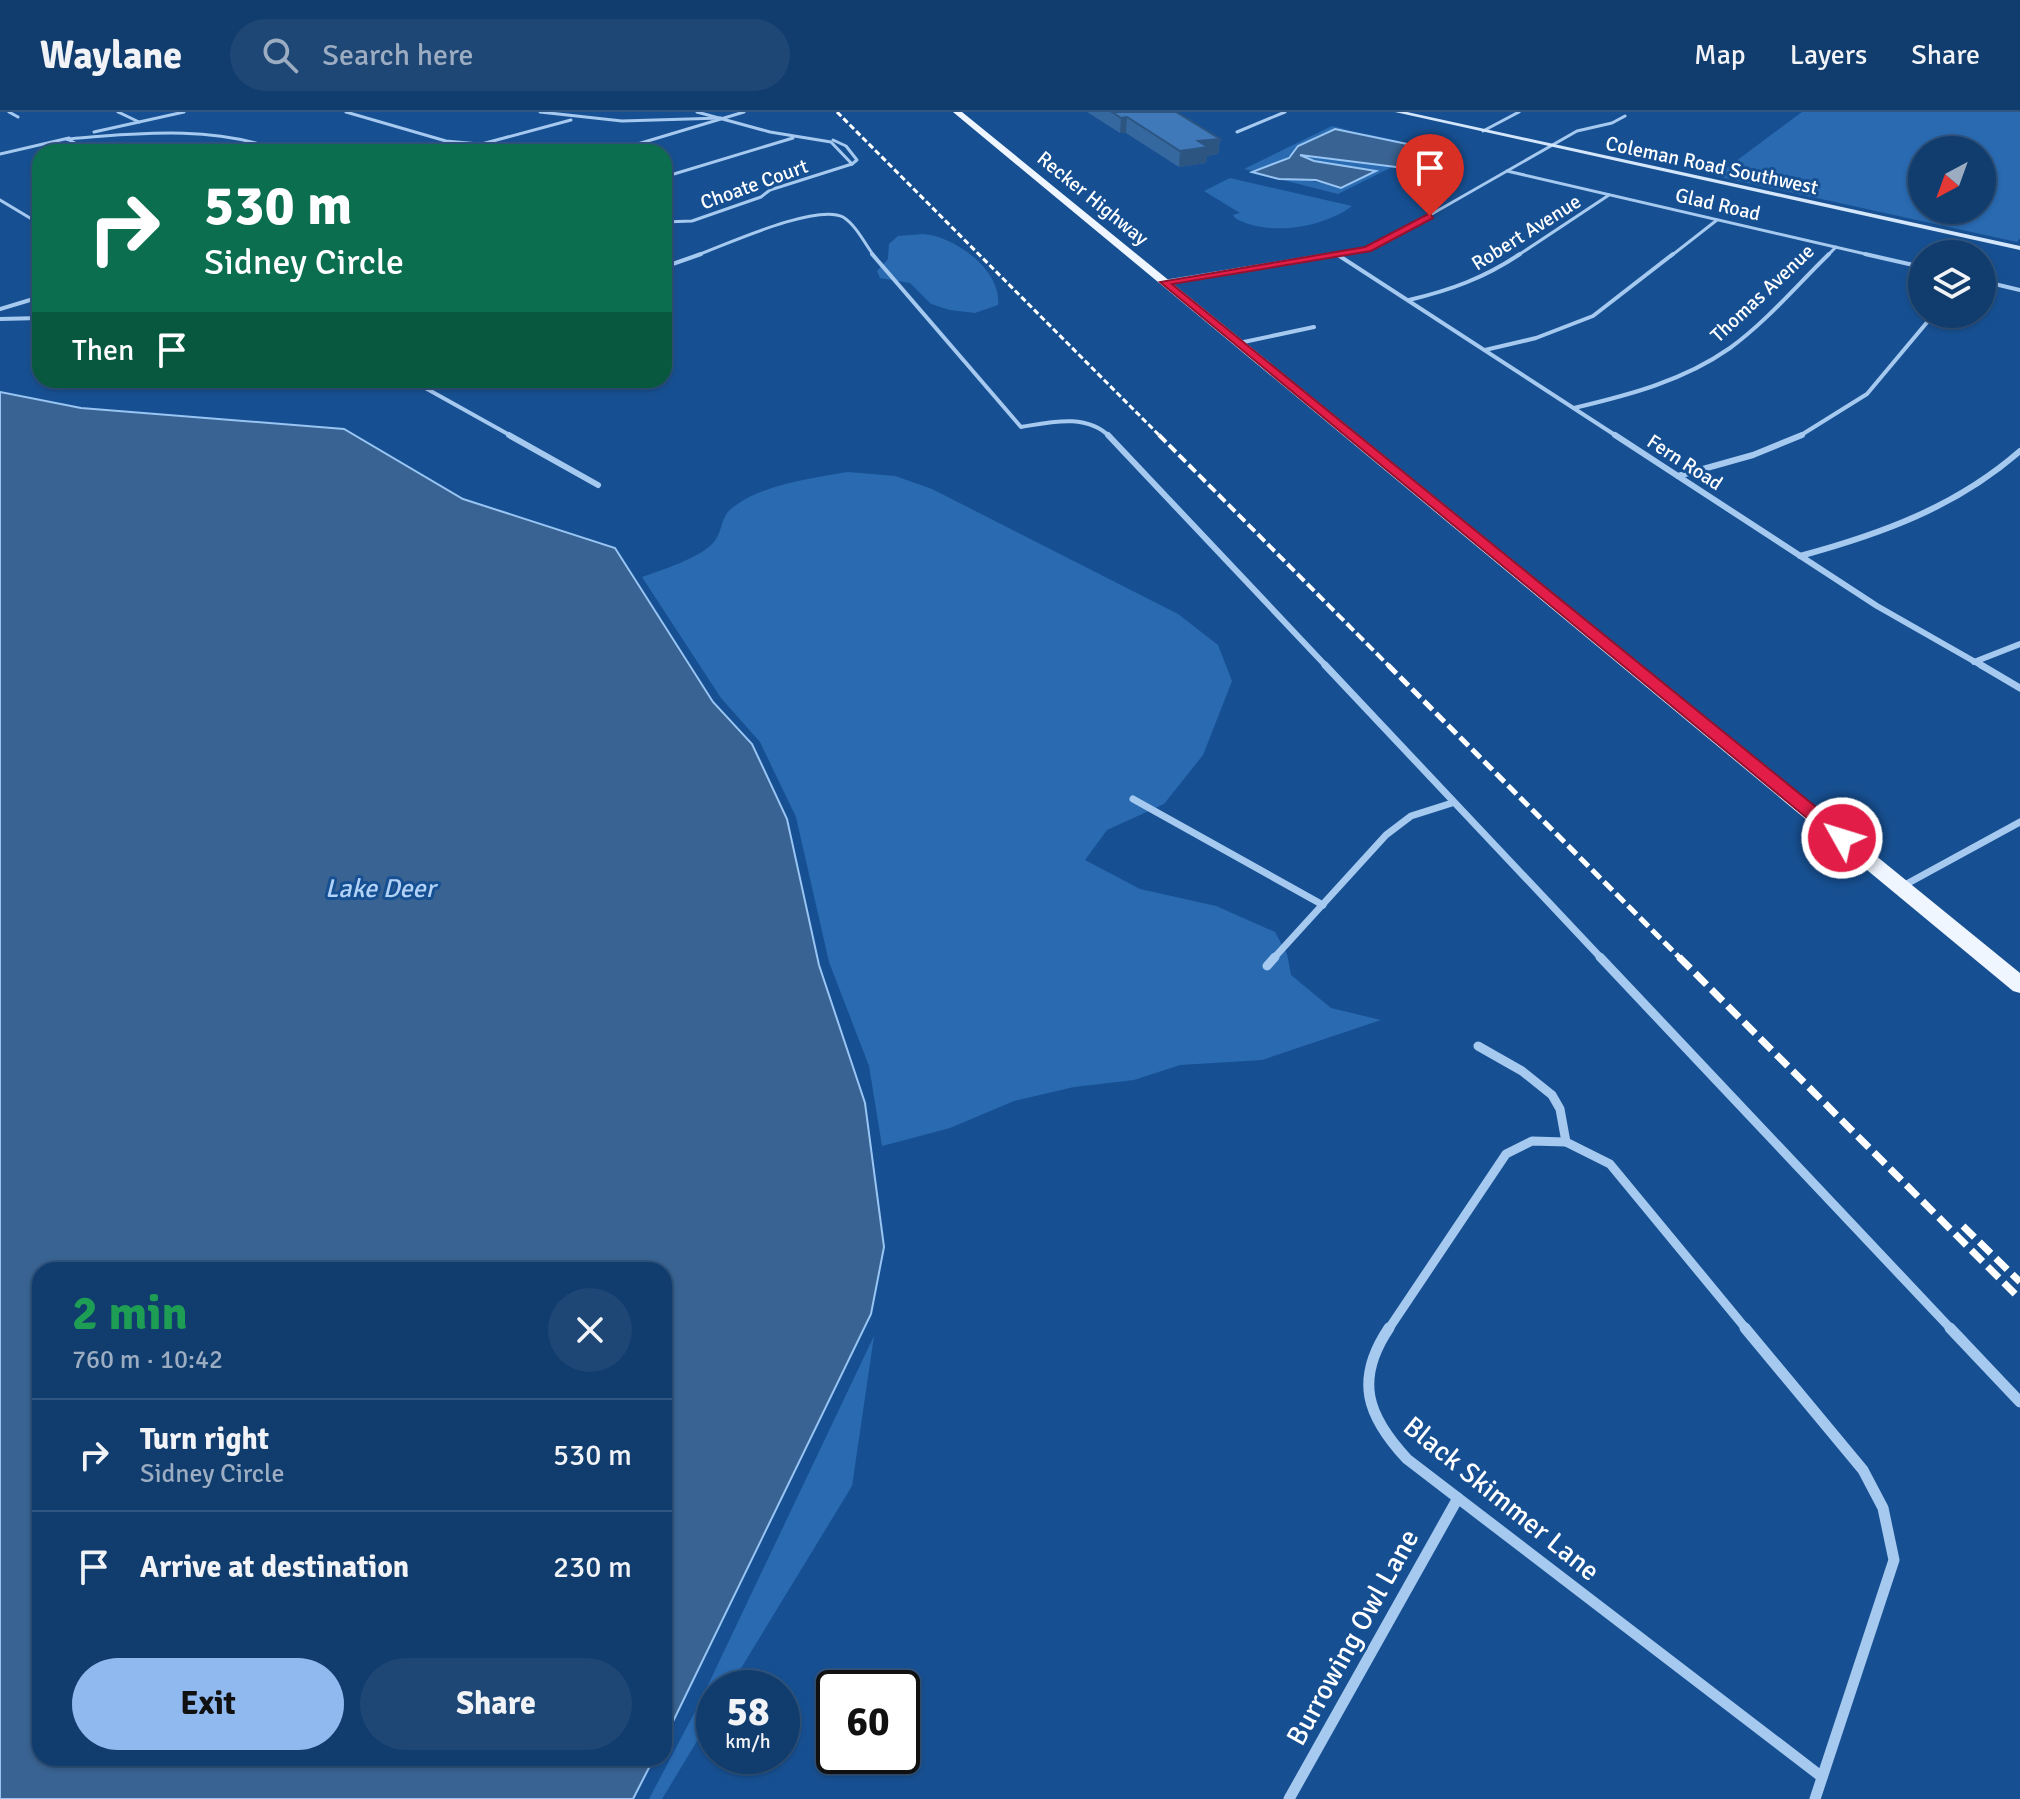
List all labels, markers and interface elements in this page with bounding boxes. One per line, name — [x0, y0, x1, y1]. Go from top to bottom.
search box — [230, 19, 790, 91]
text: Waylane — [40, 32, 182, 79]
icon: search — [258, 33, 302, 77]
text: Search here — [322, 37, 474, 74]
text: Map — [1694, 38, 1746, 72]
text: Layers — [1790, 38, 1867, 72]
text: Share — [1911, 38, 1980, 72]
street label: Coleman Road Southwest — [1603, 131, 1820, 200]
pin — [1396, 134, 1464, 216]
north arrow — [1908, 136, 1996, 224]
map controls — [1908, 136, 1996, 328]
street label: Recker Highway — [1032, 146, 1154, 251]
icon: arrive — [1408, 146, 1452, 190]
street label: Choate Court — [697, 153, 811, 215]
text: 530 m — [204, 171, 352, 240]
icon: right — [72, 176, 176, 280]
street label: Glad Road — [1673, 183, 1763, 226]
street label: Robert Avenue — [1467, 189, 1586, 276]
street label: Thomas Avenue — [1705, 239, 1819, 348]
text: Sidney Circle — [204, 240, 404, 285]
button: layers — [1908, 240, 1996, 328]
icon: arrive — [150, 328, 194, 372]
text: Then — [72, 332, 134, 369]
street label: Fern Road — [1642, 429, 1727, 496]
position arrow — [1800, 796, 1884, 880]
water label: Lake Deer — [325, 873, 439, 905]
text: 2 min — [72, 1284, 188, 1343]
button: close — [548, 1288, 632, 1372]
text: 760 m · 10:42 — [72, 1344, 223, 1376]
street label: Black Skimmer Lane — [1396, 1409, 1606, 1588]
text: Turn right — [140, 1421, 269, 1458]
icon: right — [72, 1433, 116, 1477]
text: 530 m — [553, 1437, 632, 1474]
text: Sidney Circle — [140, 1458, 284, 1490]
street label: Burrowing Owl Lane — [1279, 1523, 1426, 1752]
icon: arrive — [72, 1545, 116, 1589]
text: Arrive at destination — [140, 1549, 409, 1586]
text: 230 m — [553, 1549, 632, 1586]
button: Exit — [72, 1658, 344, 1750]
button: Share — [360, 1658, 632, 1750]
speed limit sign: 60 — [816, 1670, 920, 1774]
text: 58 — [726, 1687, 770, 1737]
text: km/h — [725, 1729, 771, 1754]

